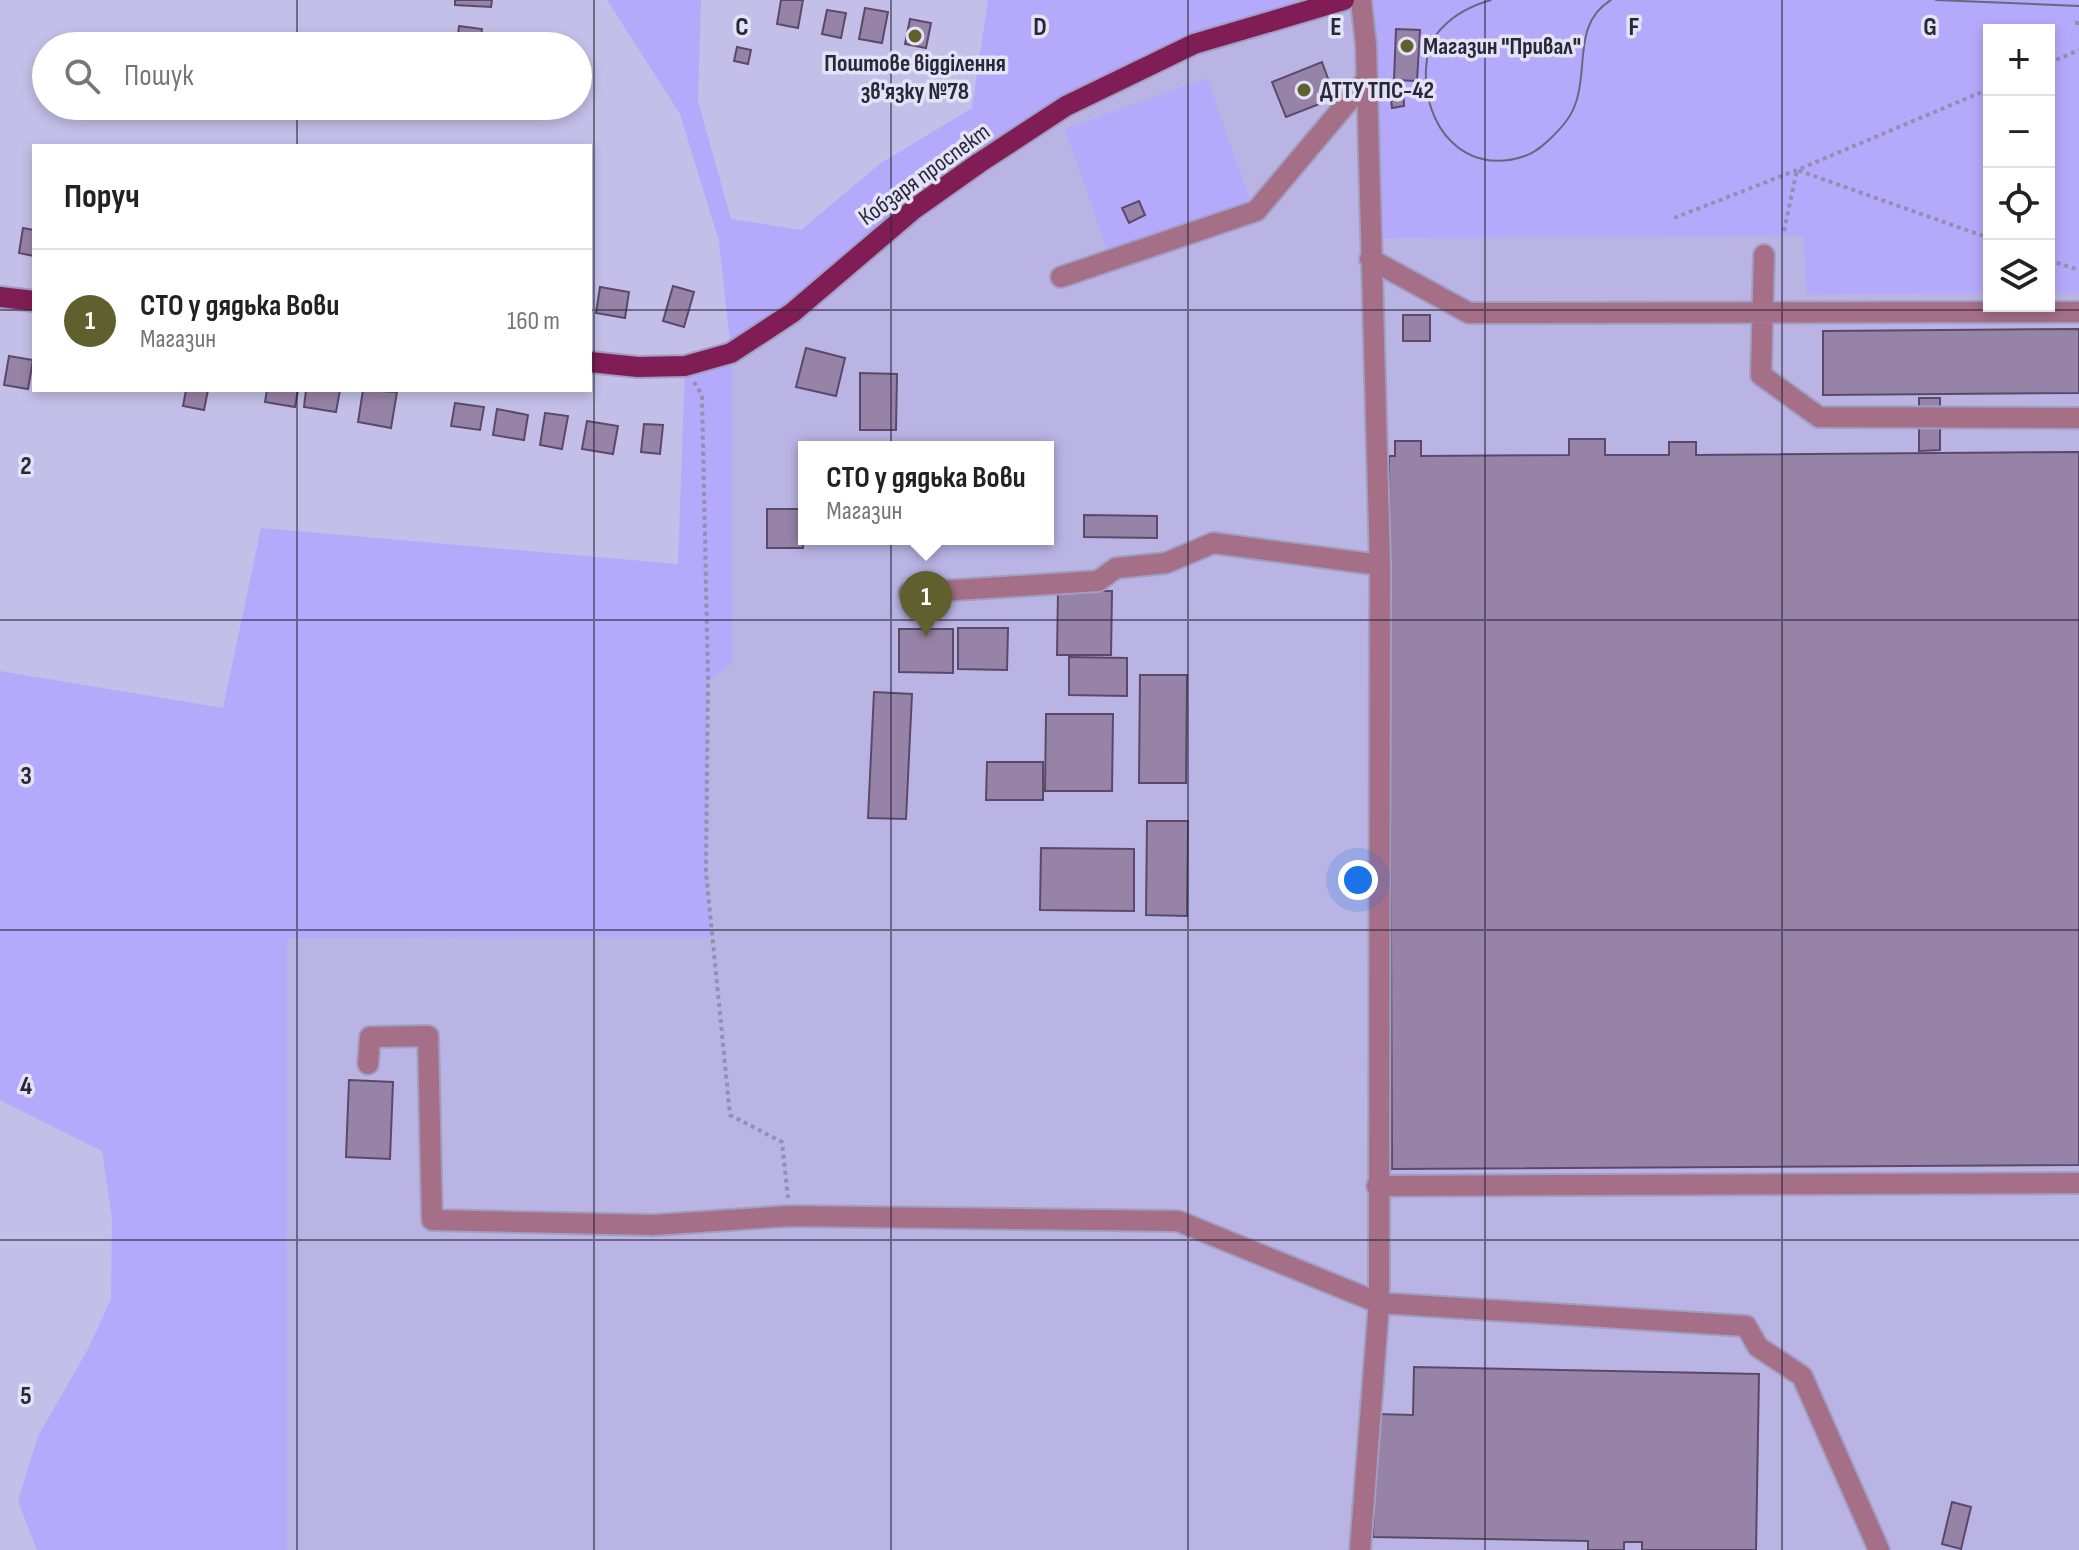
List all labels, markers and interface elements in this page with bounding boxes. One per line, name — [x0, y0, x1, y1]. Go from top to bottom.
text: C — [735, 12, 749, 43]
text: D — [1033, 12, 1047, 43]
text: E — [1330, 12, 1342, 43]
text: F — [1629, 12, 1640, 43]
text: G — [1923, 12, 1937, 43]
map controls — [1983, 24, 2055, 312]
button: + — [1983, 24, 2055, 96]
marker: Поштове відділення зв'язку №78 — [906, 27, 924, 45]
search box — [32, 32, 592, 120]
place label: Магазин "Привал" — [1423, 32, 1581, 61]
marker: Магазин "Привал" — [1398, 37, 1416, 55]
place label: Поштове відділення зв'язку №78 — [824, 49, 1006, 106]
icon: search — [60, 54, 104, 98]
text: Пошук — [124, 58, 194, 94]
place label: ДТТУ ТПС-42 — [1320, 76, 1434, 105]
marker: ДТТУ ТПС-42 — [1295, 81, 1313, 99]
button: − — [1983, 96, 2055, 168]
street label: Кобзаря проспект — [853, 117, 996, 232]
button: locate — [1983, 168, 2055, 240]
text: Поруч — [64, 176, 140, 217]
button: layers — [1983, 240, 2055, 312]
text: СТО у дядька Вови — [140, 288, 339, 324]
text: 1 — [85, 306, 95, 337]
text: 160 m — [507, 306, 560, 337]
text: Магазин — [140, 324, 216, 355]
popup — [798, 441, 1054, 545]
text: 2 — [20, 451, 32, 482]
text: СТО у дядька Вови — [826, 460, 1026, 496]
text: Магазин — [826, 496, 902, 527]
pin: 1 — [900, 571, 952, 637]
text: 3 — [20, 761, 32, 792]
your location — [1338, 860, 1378, 900]
text: 4 — [20, 1071, 32, 1102]
text: 5 — [20, 1381, 32, 1412]

